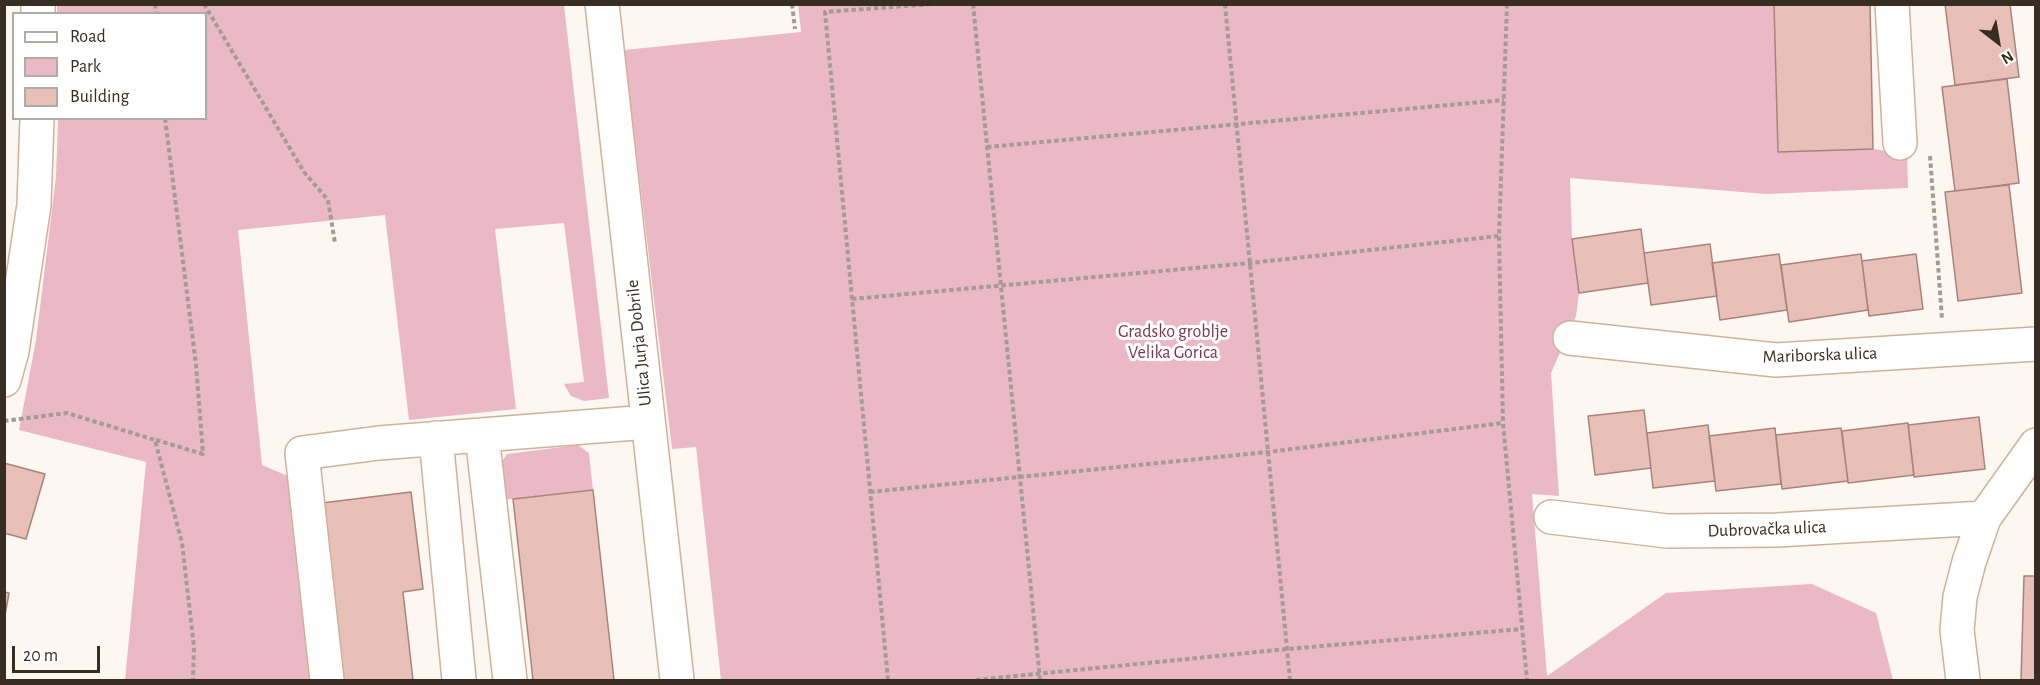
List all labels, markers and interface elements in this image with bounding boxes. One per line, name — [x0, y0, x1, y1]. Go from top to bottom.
legend — [12, 12, 207, 120]
north arrow — [1968, 12, 2028, 72]
text: Road — [70, 28, 106, 46]
text: N — [1998, 48, 2016, 67]
text: Park — [70, 58, 101, 76]
text: Building — [70, 88, 129, 106]
street label: Ulica Jurja Dobrile — [622, 279, 656, 407]
park label: Gradsko groblje Velika Gorica — [1118, 321, 1228, 364]
street label: Mariborska ulica — [1762, 342, 1878, 368]
street label: Dubrovačka ulica — [1707, 516, 1827, 542]
scale bar — [15, 634, 104, 672]
text: 20 m — [23, 647, 58, 665]

